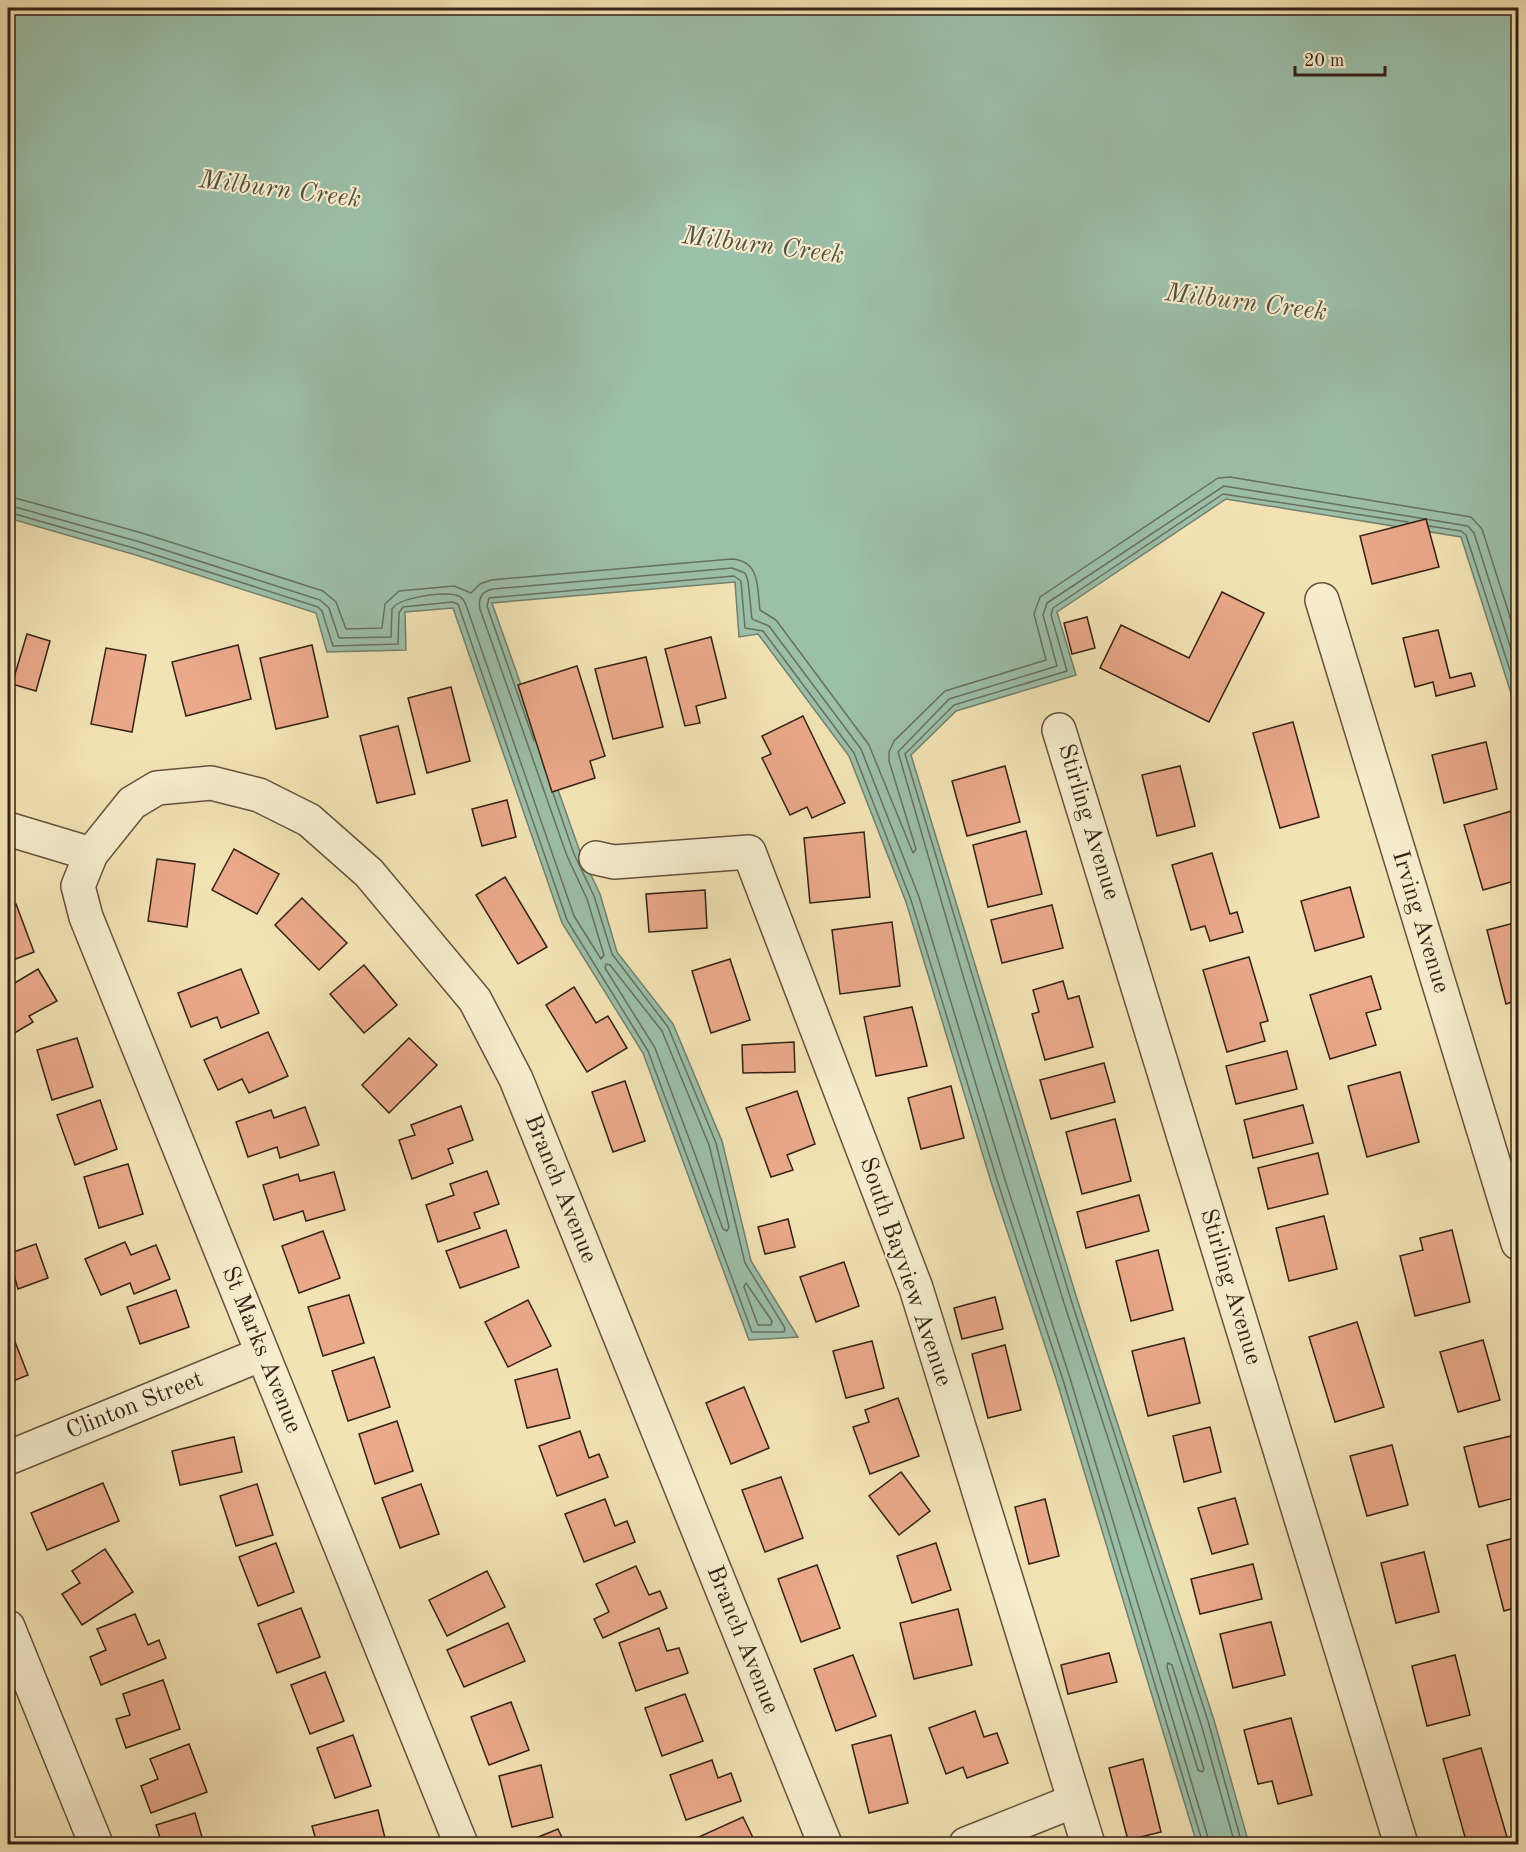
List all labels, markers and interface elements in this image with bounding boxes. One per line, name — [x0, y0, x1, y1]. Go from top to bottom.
scale bar — [1295, 39, 1385, 77]
text: 20 m — [1304, 52, 1344, 70]
water label: Milburn Creek — [197, 167, 362, 213]
water label: Milburn Creek — [680, 223, 845, 269]
water label: Milburn Creek — [1163, 280, 1328, 326]
street label: Stirling Avenue — [1053, 741, 1123, 903]
street label: Irving Avenue — [1387, 848, 1453, 996]
street label: Branch Avenue — [519, 1111, 601, 1267]
street label: South Bayview Avenue — [855, 1154, 955, 1390]
street label: Stirling Avenue — [1195, 1206, 1265, 1368]
street label: St Marks Avenue — [217, 1263, 305, 1437]
street label: Clinton Street — [63, 1368, 207, 1444]
street label: Branch Avenue — [701, 1562, 783, 1718]

